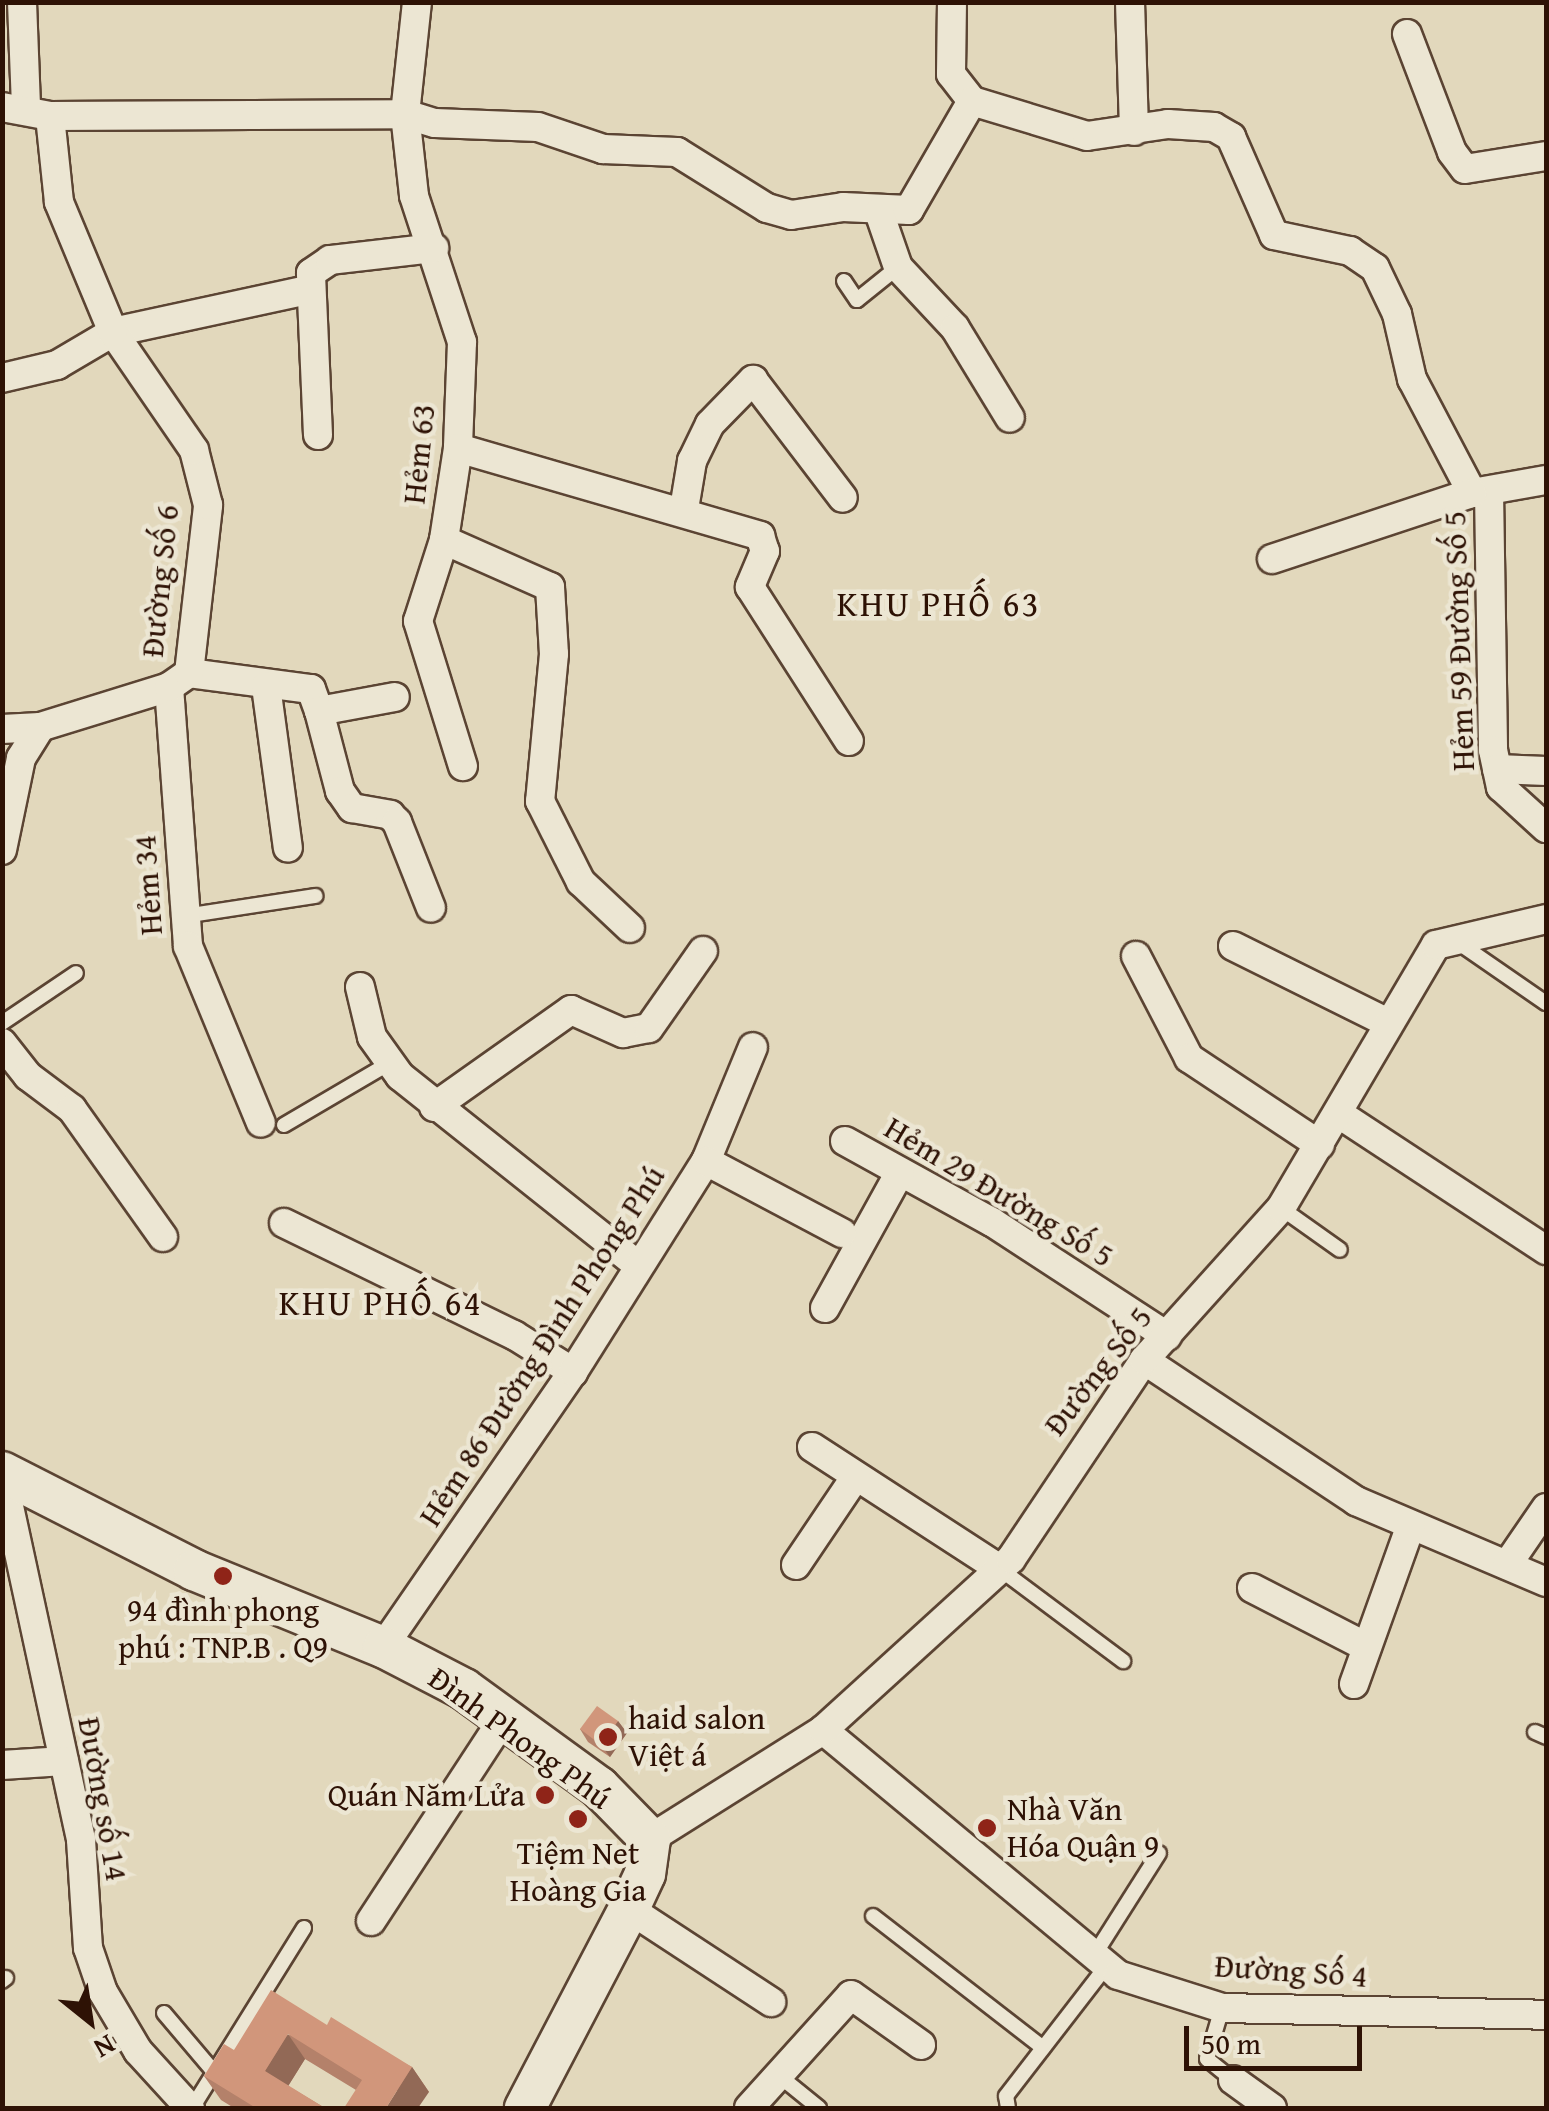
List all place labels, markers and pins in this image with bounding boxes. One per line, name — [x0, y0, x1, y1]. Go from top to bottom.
marker: 94 đình phong phú : TNP.B . Q9 — [212, 1565, 234, 1587]
place label: 94 đình phong phú : TNP.B . Q9 — [118, 1592, 328, 1667]
place label: haid salon Việt á — [628, 1700, 765, 1775]
marker: haid salon Việt á — [597, 1726, 619, 1748]
place label: Quán Năm Lửa — [328, 1776, 525, 1814]
marker: Quán Năm Lửa — [534, 1784, 556, 1806]
place label: Nhà Văn Hóa Quận 9 — [1007, 1791, 1159, 1866]
marker: Tiệm Net Hoàng Gia — [567, 1808, 589, 1830]
marker: Nhà Văn Hóa Quận 9 — [976, 1817, 998, 1839]
place label: Tiệm Net Hoàng Gia — [510, 1835, 646, 1910]

